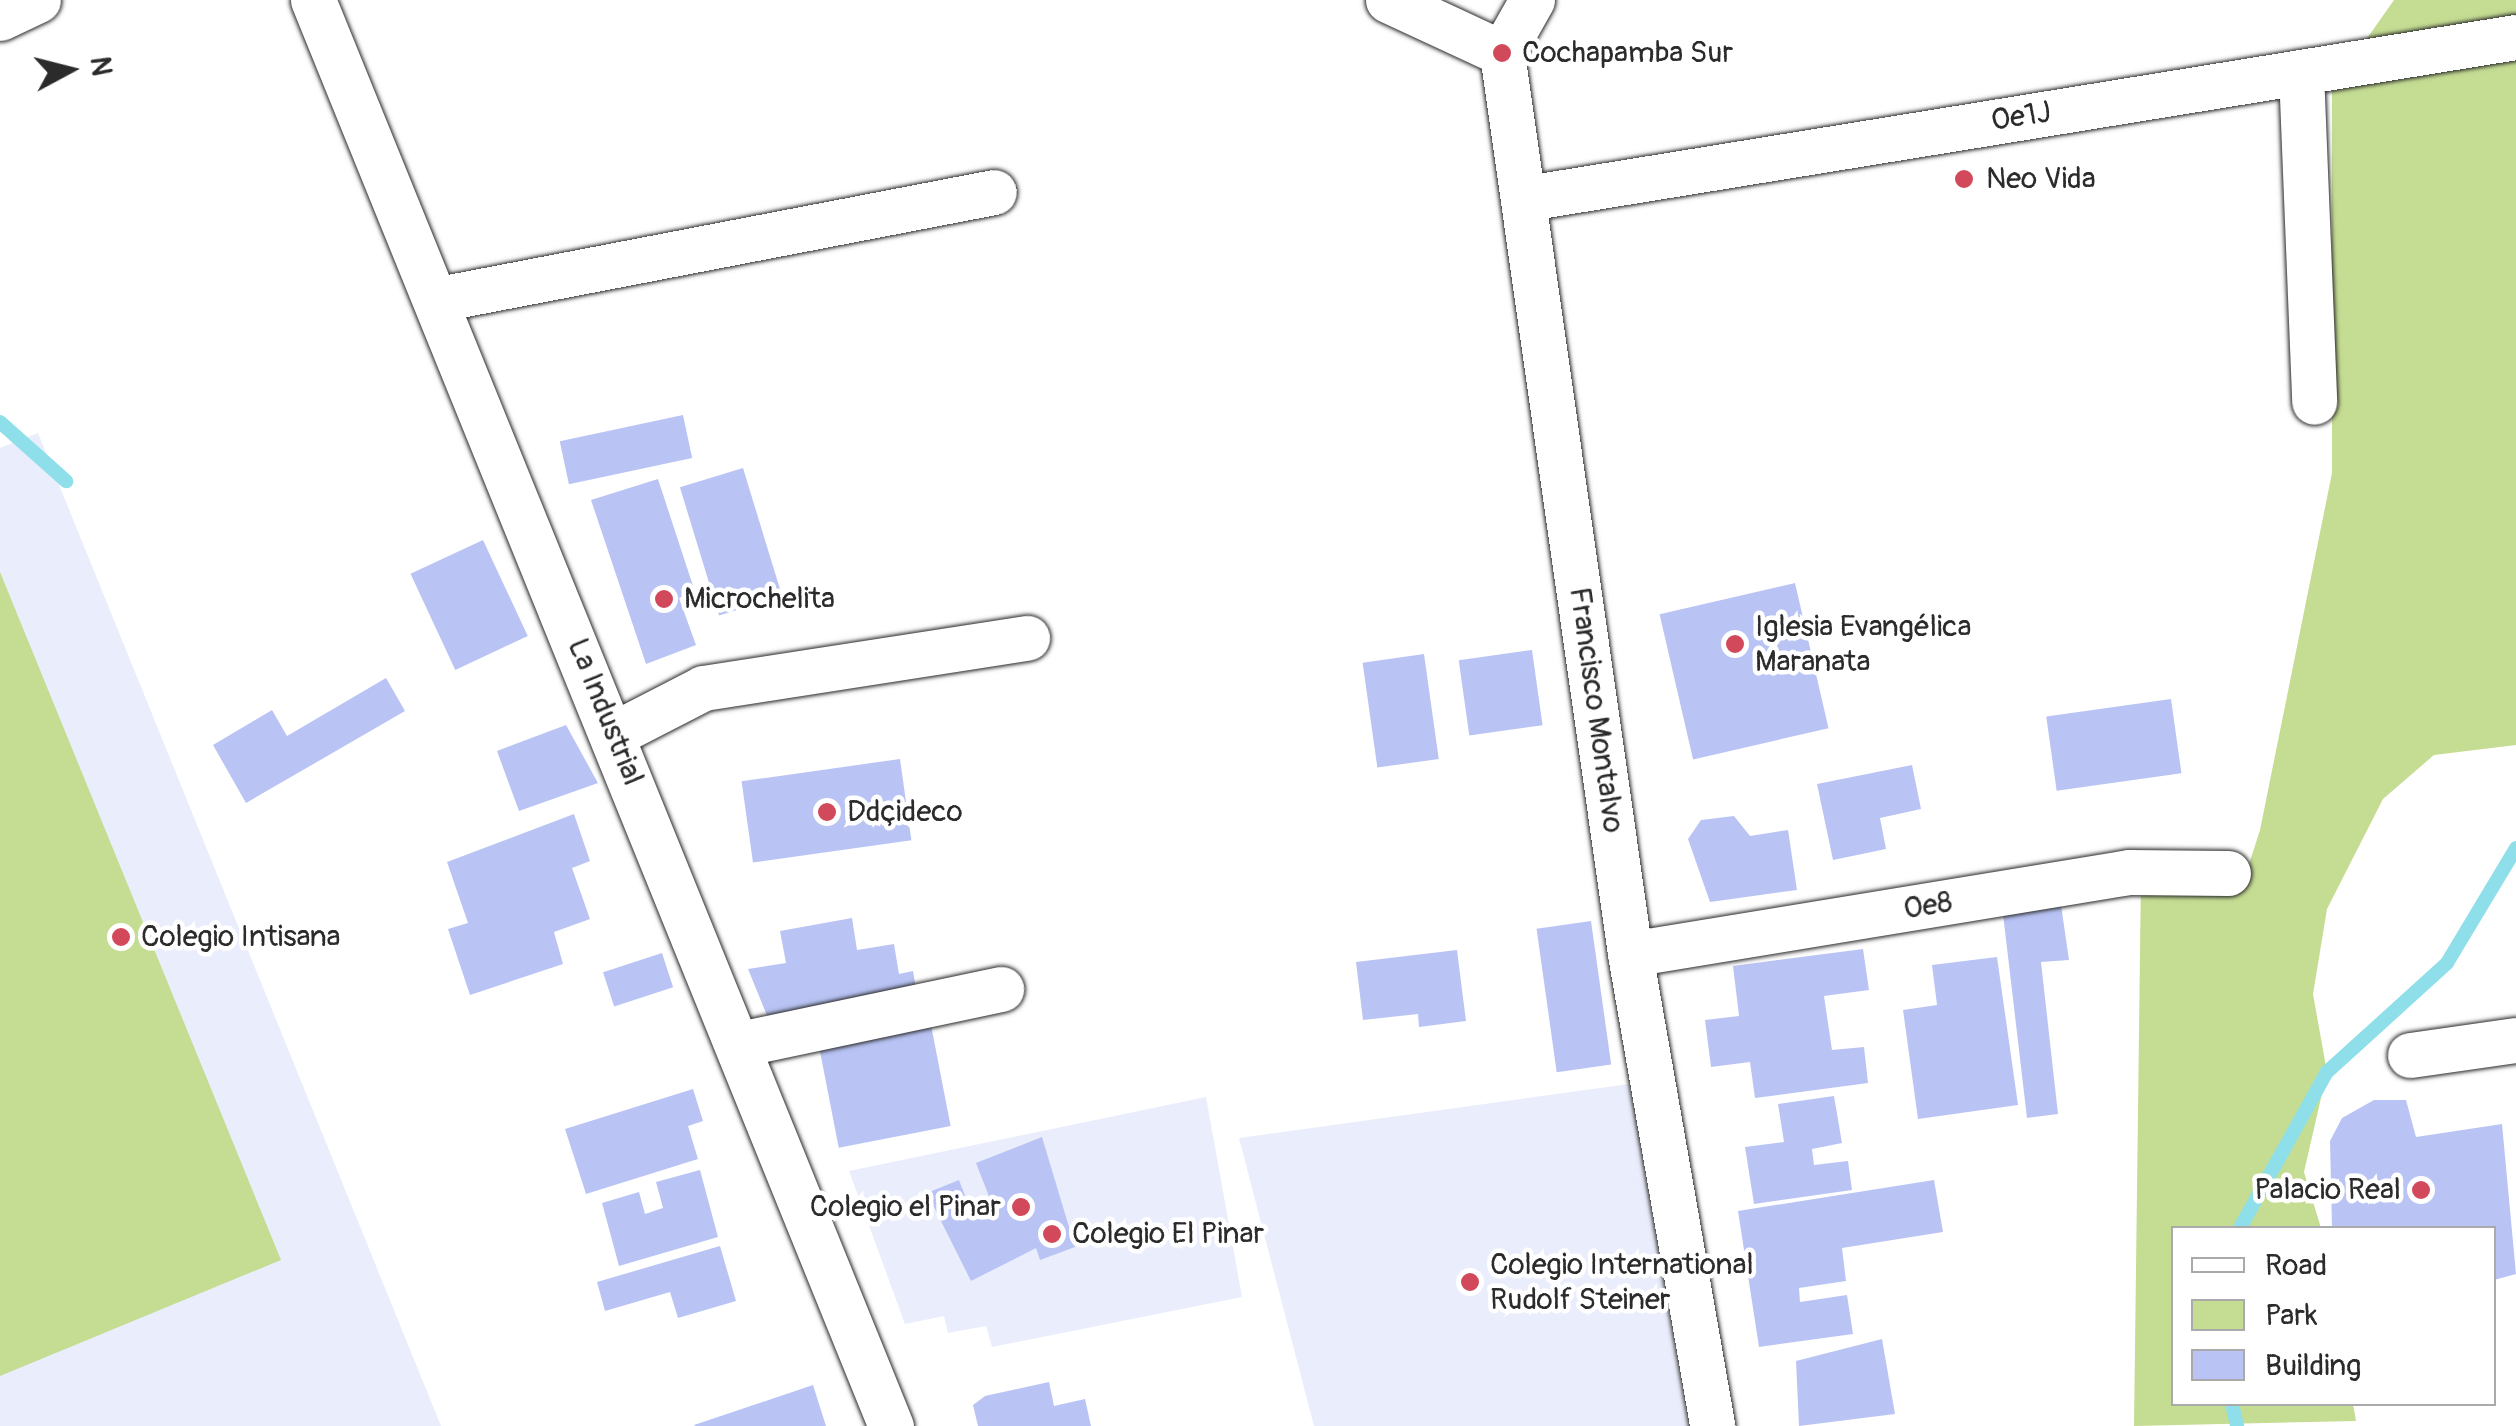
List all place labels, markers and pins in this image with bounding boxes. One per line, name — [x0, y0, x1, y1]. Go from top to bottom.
place label: Cochapamba Sur — [1522, 35, 1733, 71]
marker: Cochapamba Sur — [1491, 42, 1513, 64]
place label: Neo Vida — [1986, 161, 2096, 197]
marker: Neo Vida — [1951, 166, 1977, 192]
place label: Microchelita — [684, 581, 835, 617]
marker: Microchelita — [653, 588, 675, 610]
place label: Iglesia Evangélica Maranata — [1755, 609, 1972, 680]
marker: Iglesia Evangélica Maranata — [1724, 633, 1746, 655]
place label: Ddçideco — [847, 794, 963, 830]
marker: Ddçideco — [816, 801, 838, 823]
place label: Colegio Intisana — [141, 919, 341, 955]
marker: Colegio Intisana — [110, 926, 132, 948]
place label: Palacio Real — [2254, 1172, 2401, 1208]
marker: Palacio Real — [2410, 1179, 2432, 1201]
place label: Colegio el Pinar — [810, 1189, 1001, 1225]
marker: Colegio el Pinar — [1010, 1196, 1032, 1218]
place label: Colegio El Pinar — [1072, 1216, 1264, 1252]
marker: Colegio El Pinar — [1041, 1223, 1063, 1245]
place label: Colegio International Rudolf Steiner — [1490, 1247, 1754, 1318]
marker: Colegio International Rudolf Steiner — [1459, 1271, 1481, 1293]

